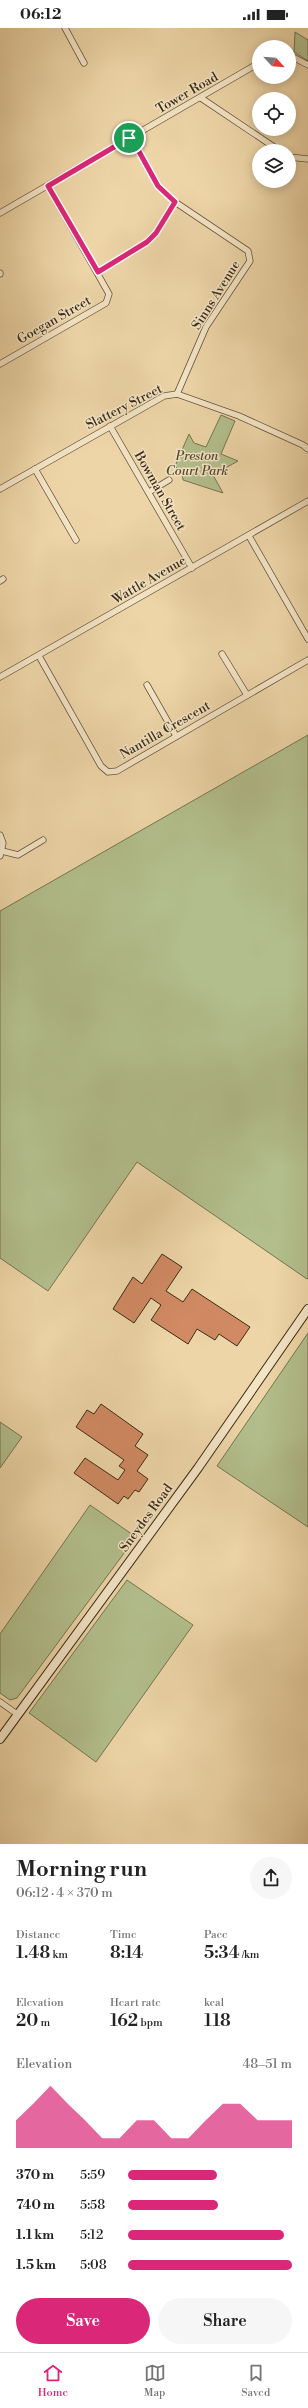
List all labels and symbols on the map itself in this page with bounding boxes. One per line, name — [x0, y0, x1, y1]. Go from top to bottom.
north arrow — [252, 40, 296, 84]
street label: Tower Road — [153, 69, 221, 117]
pin — [112, 121, 146, 155]
street label: Sinns Avenue — [188, 257, 244, 333]
street label: Goegan Street — [14, 292, 94, 348]
street label: Slattery Street — [83, 381, 165, 433]
street label: Bowman Street — [130, 448, 189, 534]
park label: Preston Court Park — [166, 448, 228, 479]
street label: Wattle Avenue — [108, 552, 189, 608]
street label: Nantilla Crescent — [117, 697, 213, 762]
street label: Sneydes Road — [116, 1480, 176, 1555]

